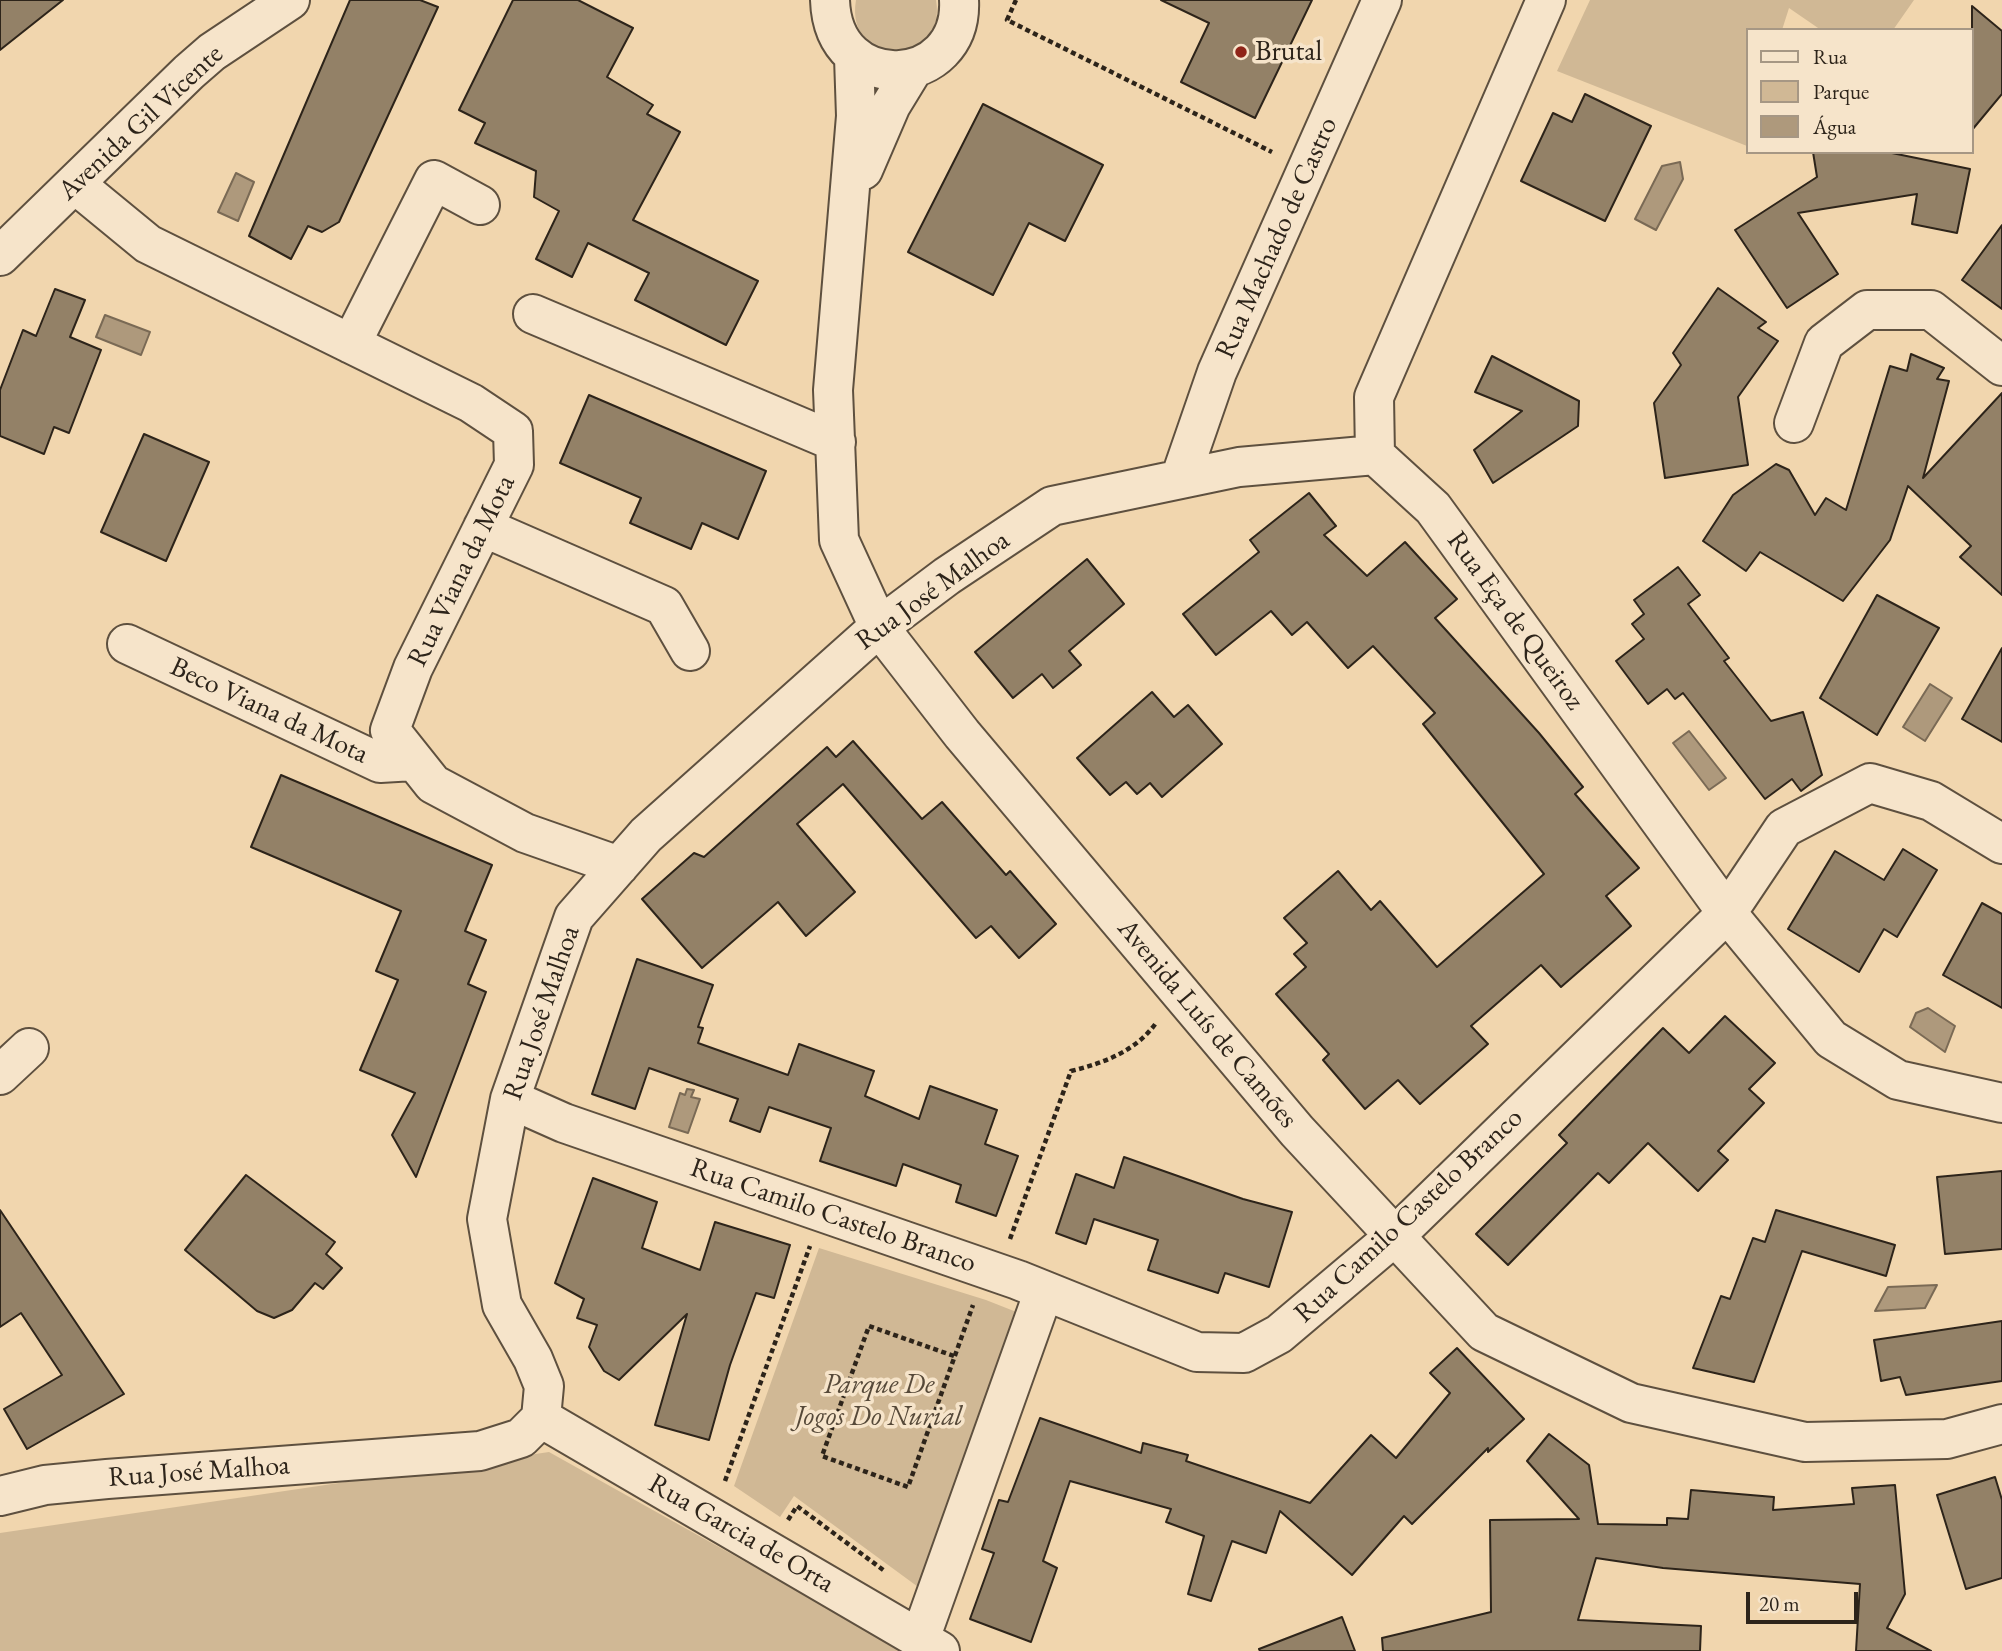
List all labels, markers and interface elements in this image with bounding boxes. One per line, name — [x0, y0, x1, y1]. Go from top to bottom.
legend — [1746, 28, 1974, 154]
place label: Brutal — [1255, 35, 1322, 69]
street label: Avenida Gil Vicente — [51, 38, 231, 208]
text: Rua — [1813, 43, 1847, 70]
marker: Brutal — [1233, 44, 1249, 60]
text: Parque — [1813, 78, 1869, 105]
street label: Rua Machado de Castro — [1209, 112, 1345, 364]
text: Água — [1813, 113, 1856, 140]
street label: Rua Viana da Mota — [401, 470, 523, 672]
street label: Rua José Malhoa — [850, 524, 1016, 658]
street label: Rua Eça de Queiroz — [1439, 525, 1591, 717]
street label: Beco Viana da Mota — [165, 650, 373, 772]
street label: Avenida Luís de Camões — [1110, 913, 1304, 1135]
street label: Rua José Malhoa — [497, 922, 587, 1104]
street label: Rua Camilo Castelo Branco — [1288, 1101, 1530, 1331]
street label: Rua Camilo Castelo Branco — [686, 1151, 980, 1281]
park label: Parque De Jogos Do Nurial — [795, 1368, 963, 1434]
street label: Rua José Malhoa — [107, 1449, 291, 1495]
street label: Rua Garcia de Orta — [642, 1467, 840, 1601]
scale bar — [1750, 1578, 1862, 1622]
text: 20 m — [1759, 1590, 1800, 1617]

